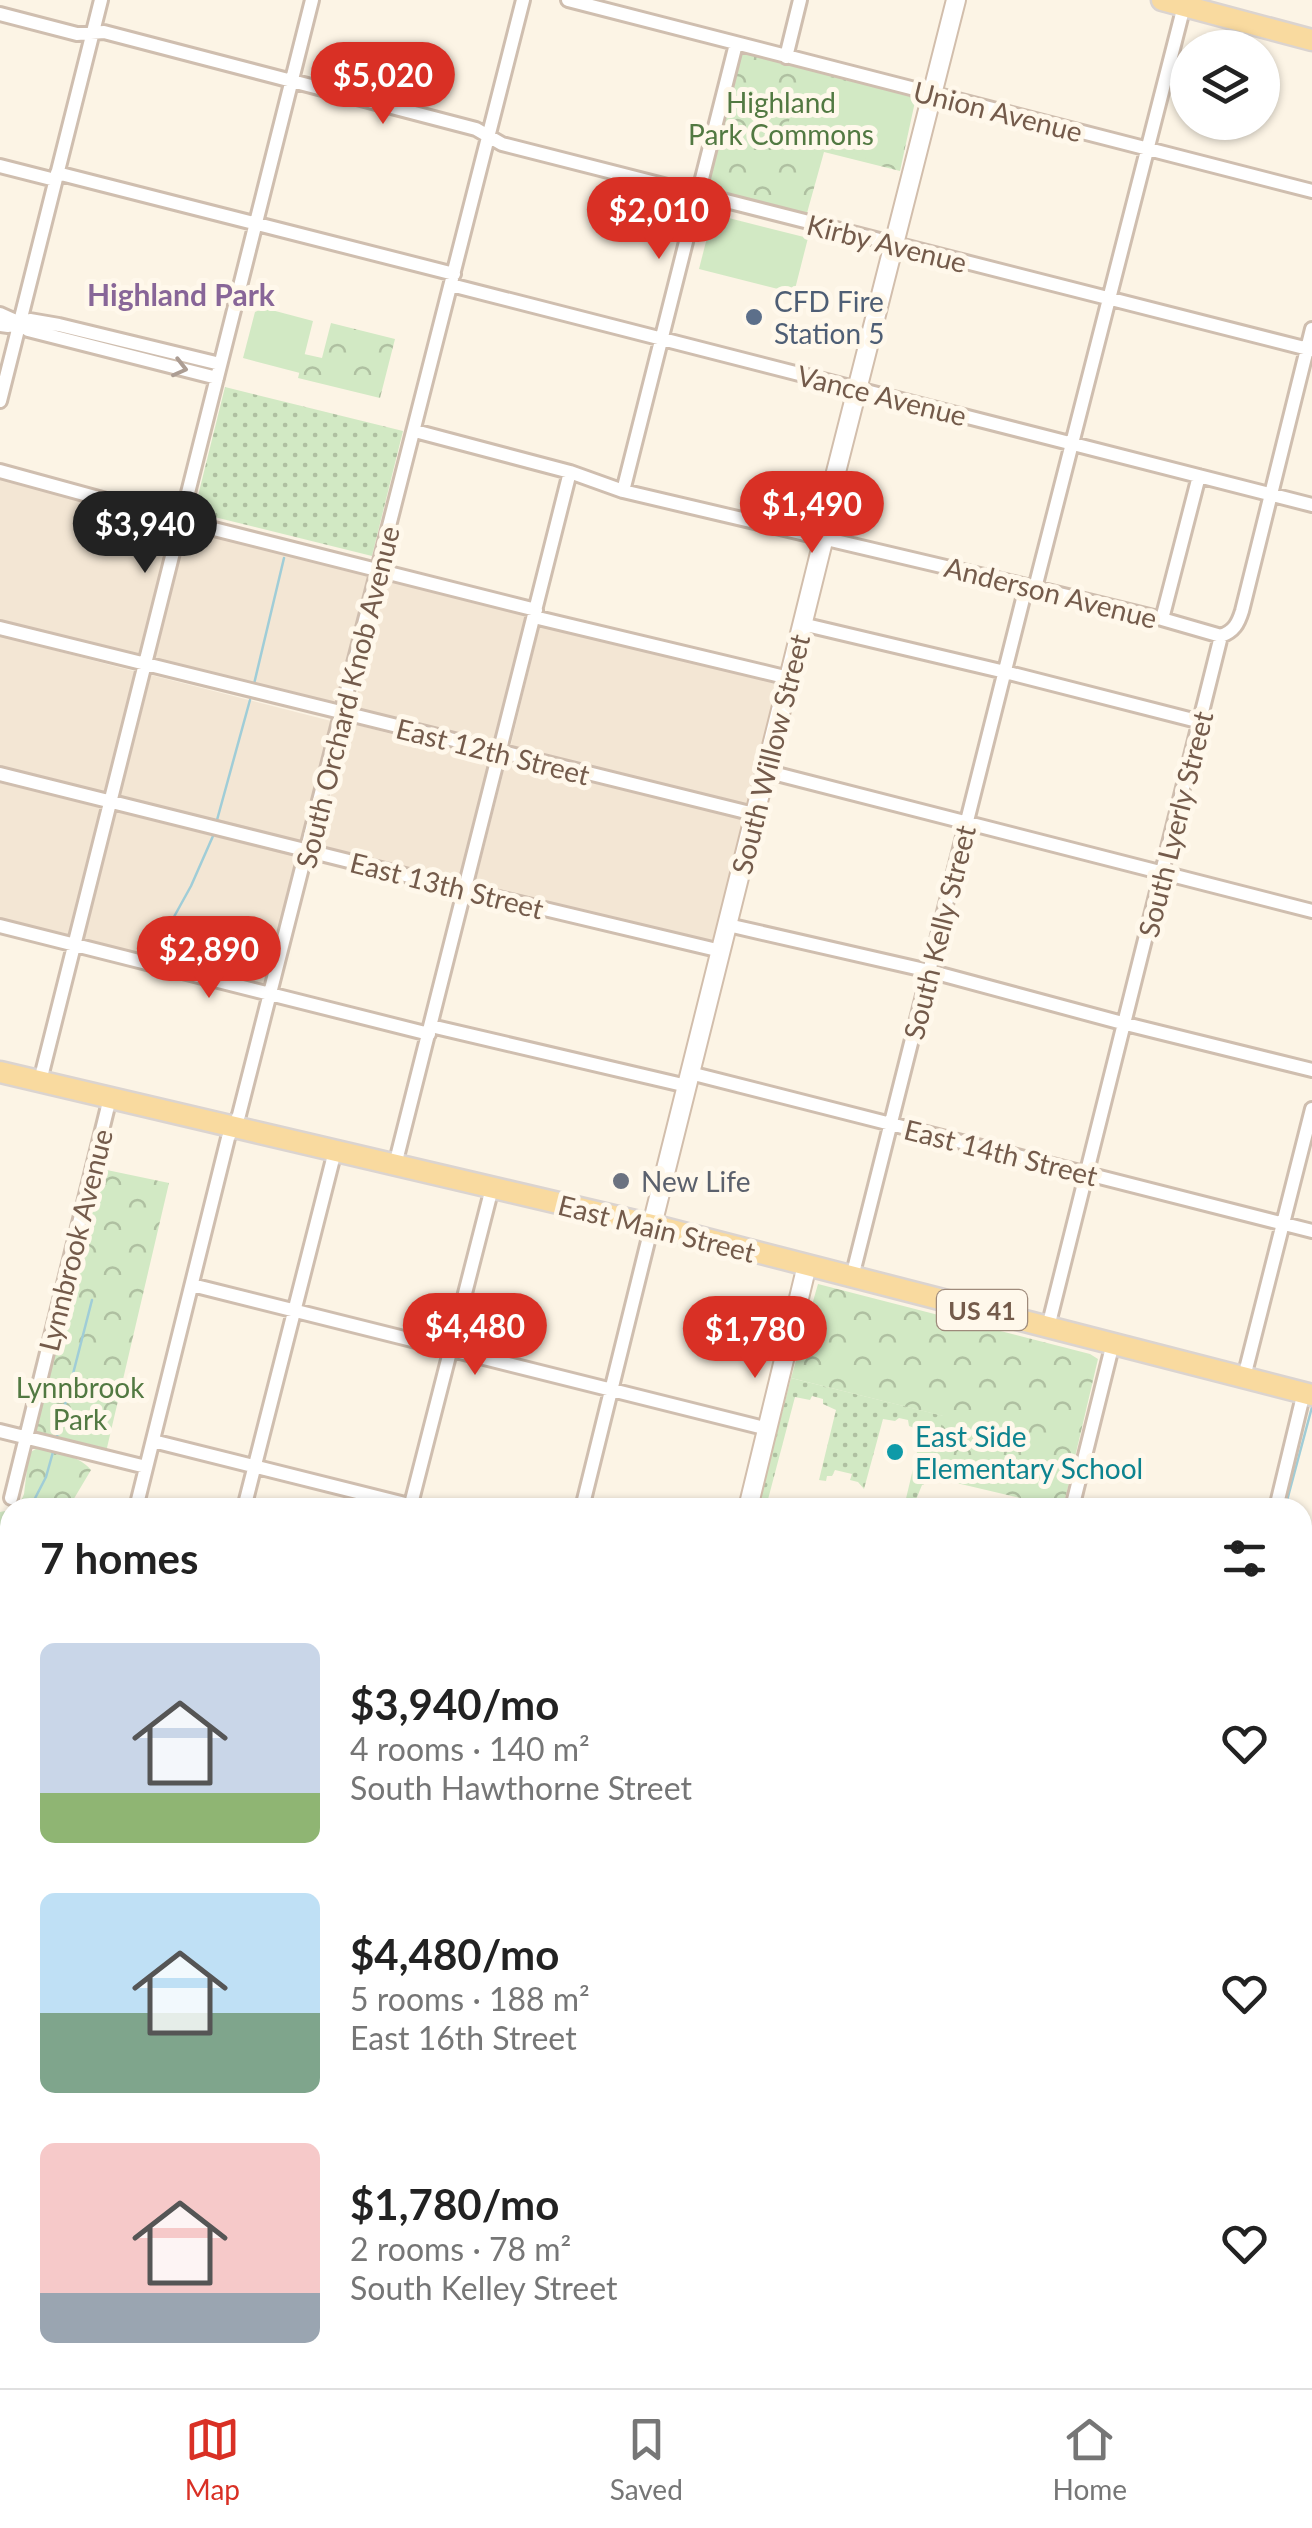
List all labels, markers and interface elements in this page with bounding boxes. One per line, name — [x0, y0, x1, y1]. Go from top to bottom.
map controls — [1170, 30, 1280, 140]
button: layers — [1170, 30, 1280, 140]
pin: $5,020 — [302, 42, 464, 127]
text: $5,020 — [333, 55, 433, 94]
street label: Union Avenue — [910, 74, 1086, 148]
park label: Highland Park Commons — [688, 85, 874, 151]
pin: $2,010 — [578, 177, 740, 262]
text: $2,010 — [609, 190, 709, 229]
street label: Kirby Avenue — [804, 207, 970, 279]
district label: Highland Park — [87, 276, 276, 312]
place label: CFD Fire Station 5 — [774, 284, 885, 350]
marker: CFD Fire Station 5 — [743, 306, 765, 328]
one-way arrow — [171, 357, 188, 378]
street label: Vance Avenue — [794, 358, 970, 432]
pin: $1,490 — [731, 471, 893, 556]
text: $1,490 — [762, 484, 862, 523]
pin: $3,940 — [64, 491, 226, 576]
text: $3,940 — [95, 504, 195, 543]
street label: South Orchard Knob Avenue — [288, 522, 406, 872]
street label: Anderson Avenue — [941, 549, 1161, 635]
street label: South Willow Street — [724, 631, 816, 877]
street label: South Lyerly Street — [1131, 708, 1219, 940]
street label: East 12th Street — [393, 711, 593, 791]
street label: South Kelly Street — [896, 821, 982, 1043]
street label: East 13th Street — [347, 845, 547, 925]
pin: $2,890 — [128, 916, 290, 1001]
text: $2,890 — [159, 929, 259, 968]
street label: East 14th Street — [901, 1112, 1101, 1192]
street label: Lynnbrook Avenue — [31, 1125, 119, 1355]
place label: New Life — [641, 1164, 750, 1198]
marker: New Life — [610, 1170, 632, 1192]
street label: East Main Street — [555, 1187, 759, 1269]
road number: US 41 — [937, 1290, 1027, 1330]
pin: $4,480 — [394, 1293, 556, 1378]
pin: $1,780 — [674, 1296, 836, 1381]
text: $4,480 — [425, 1306, 525, 1345]
text: $1,780 — [705, 1309, 805, 1348]
park label: Lynnbrook Park — [16, 1370, 145, 1436]
place label: East Side Elementary School — [915, 1419, 1143, 1485]
marker: East Side Elementary School — [884, 1441, 906, 1463]
icon: filters — [1217, 1531, 1272, 1586]
text: 7 homes — [40, 1533, 198, 1583]
text: $3,940/mo — [350, 1679, 559, 1729]
icon: home — [120, 1683, 240, 1803]
icon: heart — [1217, 1716, 1272, 1771]
text: 4 rooms · 140 m² — [350, 1729, 590, 1768]
text: South Hawthorne Street — [350, 1768, 692, 1807]
text: $4,480/mo — [350, 1929, 559, 1979]
icon: home — [120, 1933, 240, 2053]
icon: heart — [1217, 1966, 1272, 2021]
text: 5 rooms · 188 m² — [350, 1979, 590, 2018]
text: East 16th Street — [350, 2018, 577, 2057]
text: $1,780/mo — [350, 2179, 559, 2229]
icon: home — [120, 2183, 240, 2303]
icon: heart — [1217, 2216, 1272, 2271]
text: 2 rooms · 78 m² — [350, 2229, 571, 2268]
text: South Kelley Street — [350, 2268, 617, 2307]
tab: Map — [185, 2412, 240, 2506]
tab: Saved — [610, 2412, 683, 2506]
tab: Home — [1053, 2412, 1127, 2506]

